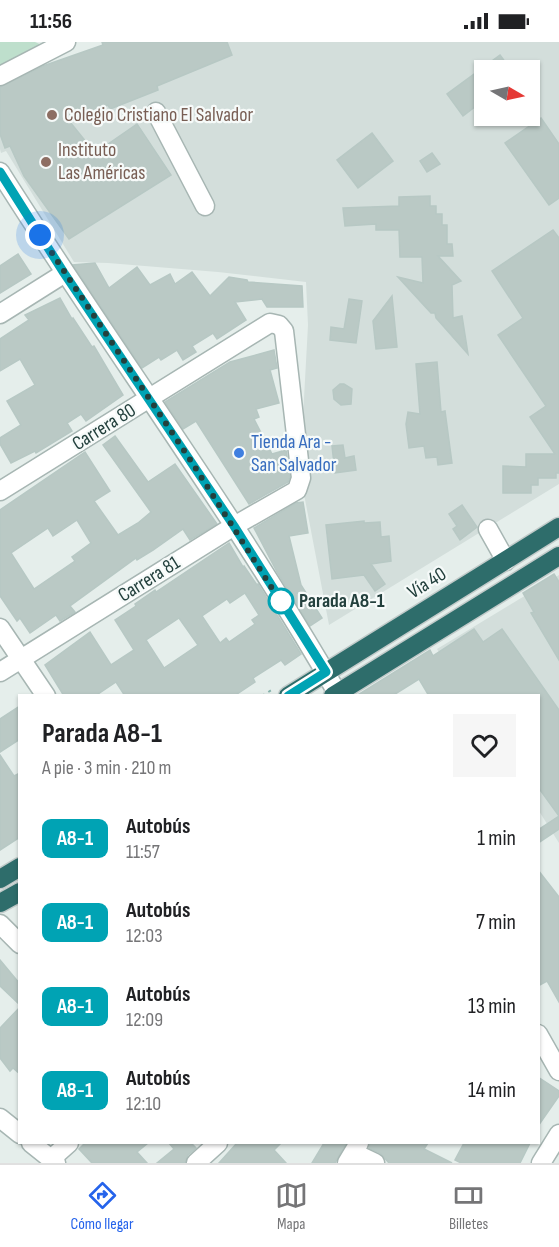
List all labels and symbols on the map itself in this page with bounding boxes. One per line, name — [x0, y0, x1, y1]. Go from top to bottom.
north arrow — [474, 60, 540, 126]
place label: Colegio Cristiano El Salvador — [64, 103, 253, 127]
marker: Colegio Cristiano El Salvador — [45, 108, 59, 122]
place label: Instituto Las Américas — [58, 138, 145, 185]
marker: Instituto Las Américas — [39, 155, 53, 169]
your location — [25, 220, 55, 250]
street label: Carrera 80 — [68, 398, 140, 456]
place label: Tienda Ara - San Salvador — [251, 430, 337, 477]
marker: Tienda Ara - San Salvador — [232, 446, 246, 460]
street label: Carrera 81 — [114, 551, 184, 607]
street label: Vía 40 — [403, 562, 451, 604]
marker: Parada A8-1 — [268, 588, 294, 614]
place label: Parada A8-1 — [299, 589, 385, 613]

